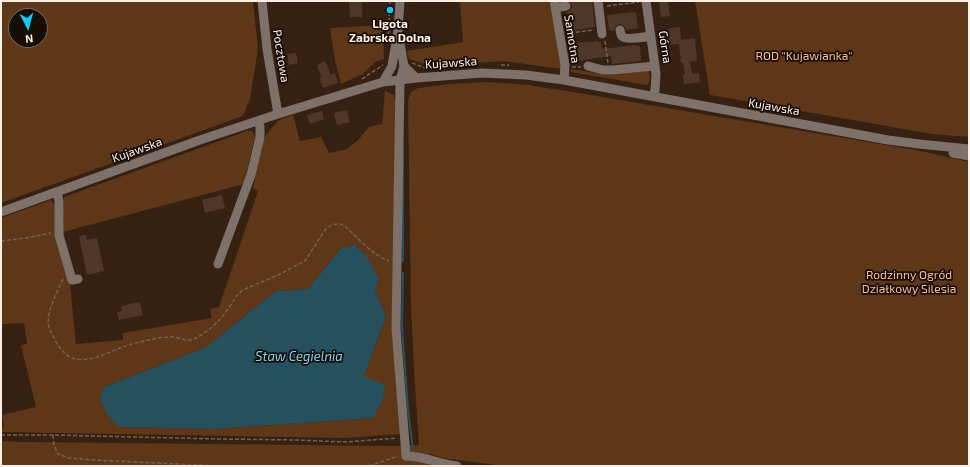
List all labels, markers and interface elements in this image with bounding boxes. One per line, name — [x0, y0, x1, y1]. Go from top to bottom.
marker: Ligota Zabrska Dolna — [385, 5, 395, 15]
north arrow — [8, 8, 48, 48]
street label: Samotna — [561, 14, 583, 64]
place label: Ligota Zabrska Dolna — [349, 17, 431, 45]
street label: Pocztowa — [270, 28, 292, 84]
street label: Górna — [656, 30, 674, 64]
text: N — [25, 33, 34, 46]
park label: ROD "Kujawianka" — [755, 49, 853, 63]
street label: Kujawska — [424, 54, 478, 72]
street label: Kujawska — [747, 95, 801, 119]
street label: Kujawska — [110, 134, 164, 166]
park label: Rodzinny Ogród Działkowy Silesia — [862, 268, 956, 296]
water label: Staw Cegielnia — [255, 349, 343, 365]

